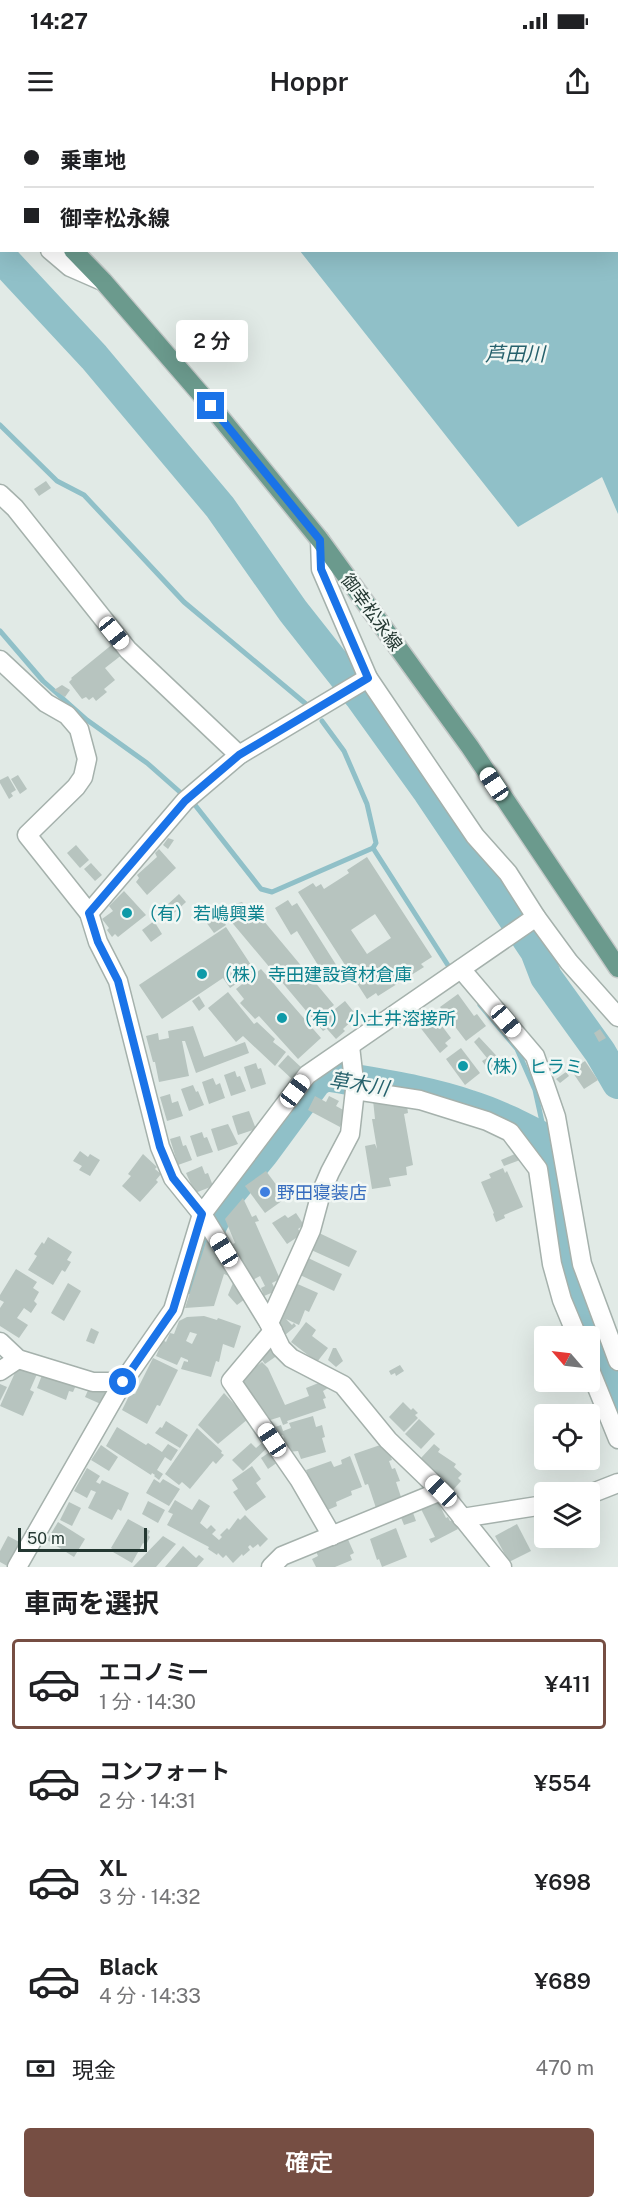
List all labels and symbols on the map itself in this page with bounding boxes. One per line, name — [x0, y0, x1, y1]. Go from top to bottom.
callout: 2 分 — [175, 319, 247, 361]
water label: 芦田川 — [485, 342, 547, 366]
route end — [197, 392, 224, 419]
street label: 御幸松永線 — [337, 569, 407, 655]
car — [96, 613, 132, 653]
car — [476, 764, 512, 804]
place label: （有）若嶋興業 — [139, 903, 265, 924]
marker: （有）若嶋興業 — [120, 906, 134, 920]
place label: （株）寺田建設資材倉庫 — [214, 964, 412, 985]
marker: （株）寺田建設資材倉庫 — [195, 967, 209, 981]
car — [488, 1001, 524, 1041]
place label: （有）小土井溶接所 — [294, 1008, 456, 1029]
marker: （有）小土井溶接所 — [275, 1011, 289, 1025]
place label: （株）ヒラミ — [475, 1056, 583, 1077]
marker: （株）ヒラミ — [456, 1059, 470, 1073]
water label: 草木川 — [327, 1067, 392, 1101]
car — [277, 1071, 313, 1111]
place label: 野田寝装店 — [277, 1182, 367, 1203]
marker: 野田寝装店 — [258, 1185, 272, 1199]
car — [207, 1230, 241, 1270]
north arrow — [534, 1326, 600, 1392]
route start — [109, 1368, 136, 1395]
car — [254, 1420, 290, 1460]
car — [422, 1472, 460, 1510]
scale bar — [18, 1525, 147, 1552]

